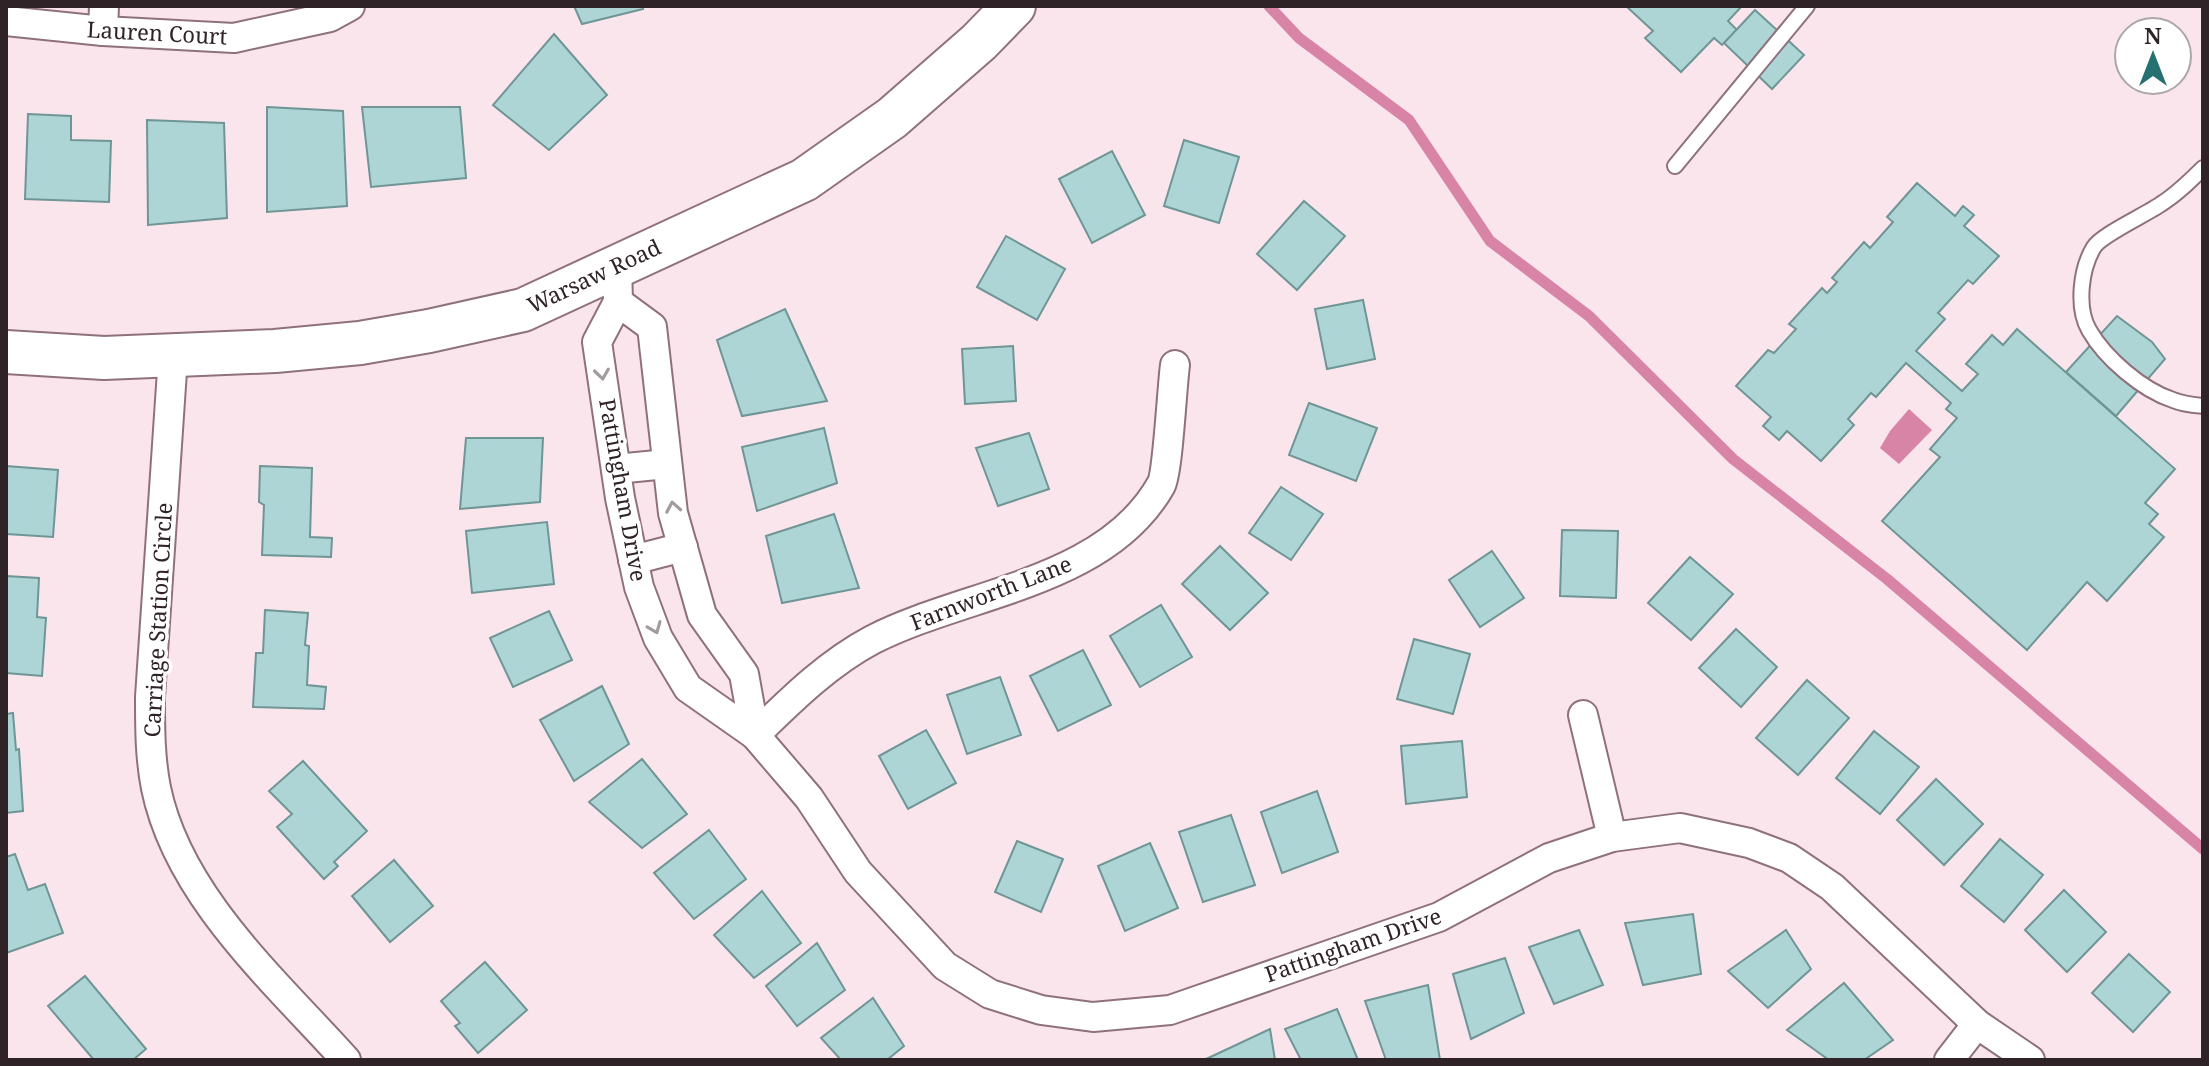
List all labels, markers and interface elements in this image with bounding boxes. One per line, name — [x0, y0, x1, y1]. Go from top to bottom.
street label: Lauren Court — [86, 13, 228, 51]
north arrow — [2113, 16, 2193, 96]
text: N — [2144, 20, 2162, 50]
street label: Warsaw Road — [522, 231, 666, 319]
one-way arrow — [593, 367, 610, 381]
street label: Pattingham Drive — [593, 396, 655, 584]
one-way arrow — [666, 501, 683, 514]
street label: Carriage Station Circle — [136, 502, 178, 738]
street label: Farnworth Lane — [906, 548, 1076, 637]
one-way arrow — [645, 620, 662, 634]
street label: Pattingham Drive — [1260, 900, 1445, 988]

